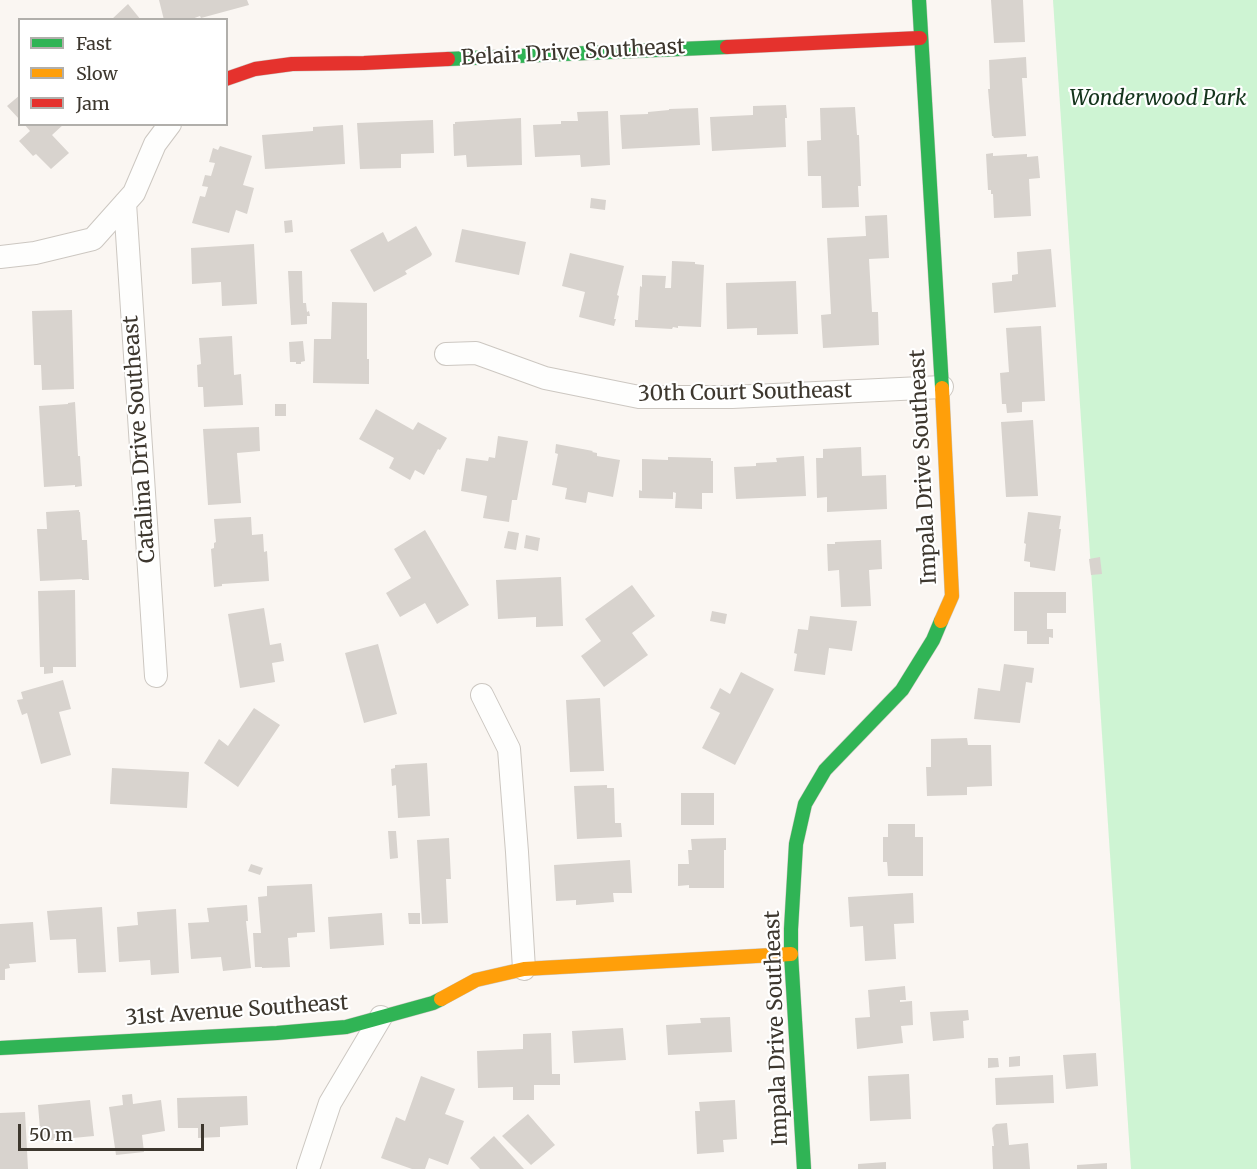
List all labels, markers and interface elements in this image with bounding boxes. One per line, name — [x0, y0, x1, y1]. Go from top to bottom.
legend — [18, 18, 228, 126]
text: Fast — [76, 32, 112, 55]
street label: Belair Drive Southeast — [460, 35, 686, 71]
text: Slow — [76, 62, 118, 85]
park label: Wonderwood Park — [1070, 86, 1246, 112]
text: Jam — [76, 92, 110, 115]
street label: Catalina Drive Southeast — [119, 314, 161, 564]
street label: Impala Drive Southeast — [905, 349, 943, 585]
street label: 30th Court Southeast — [638, 379, 852, 407]
street label: Impala Drive Southeast — [760, 910, 794, 1146]
street label: 31st Avenue Southeast — [125, 991, 349, 1031]
scale bar — [21, 1112, 207, 1150]
text: 50 m — [29, 1123, 73, 1146]

